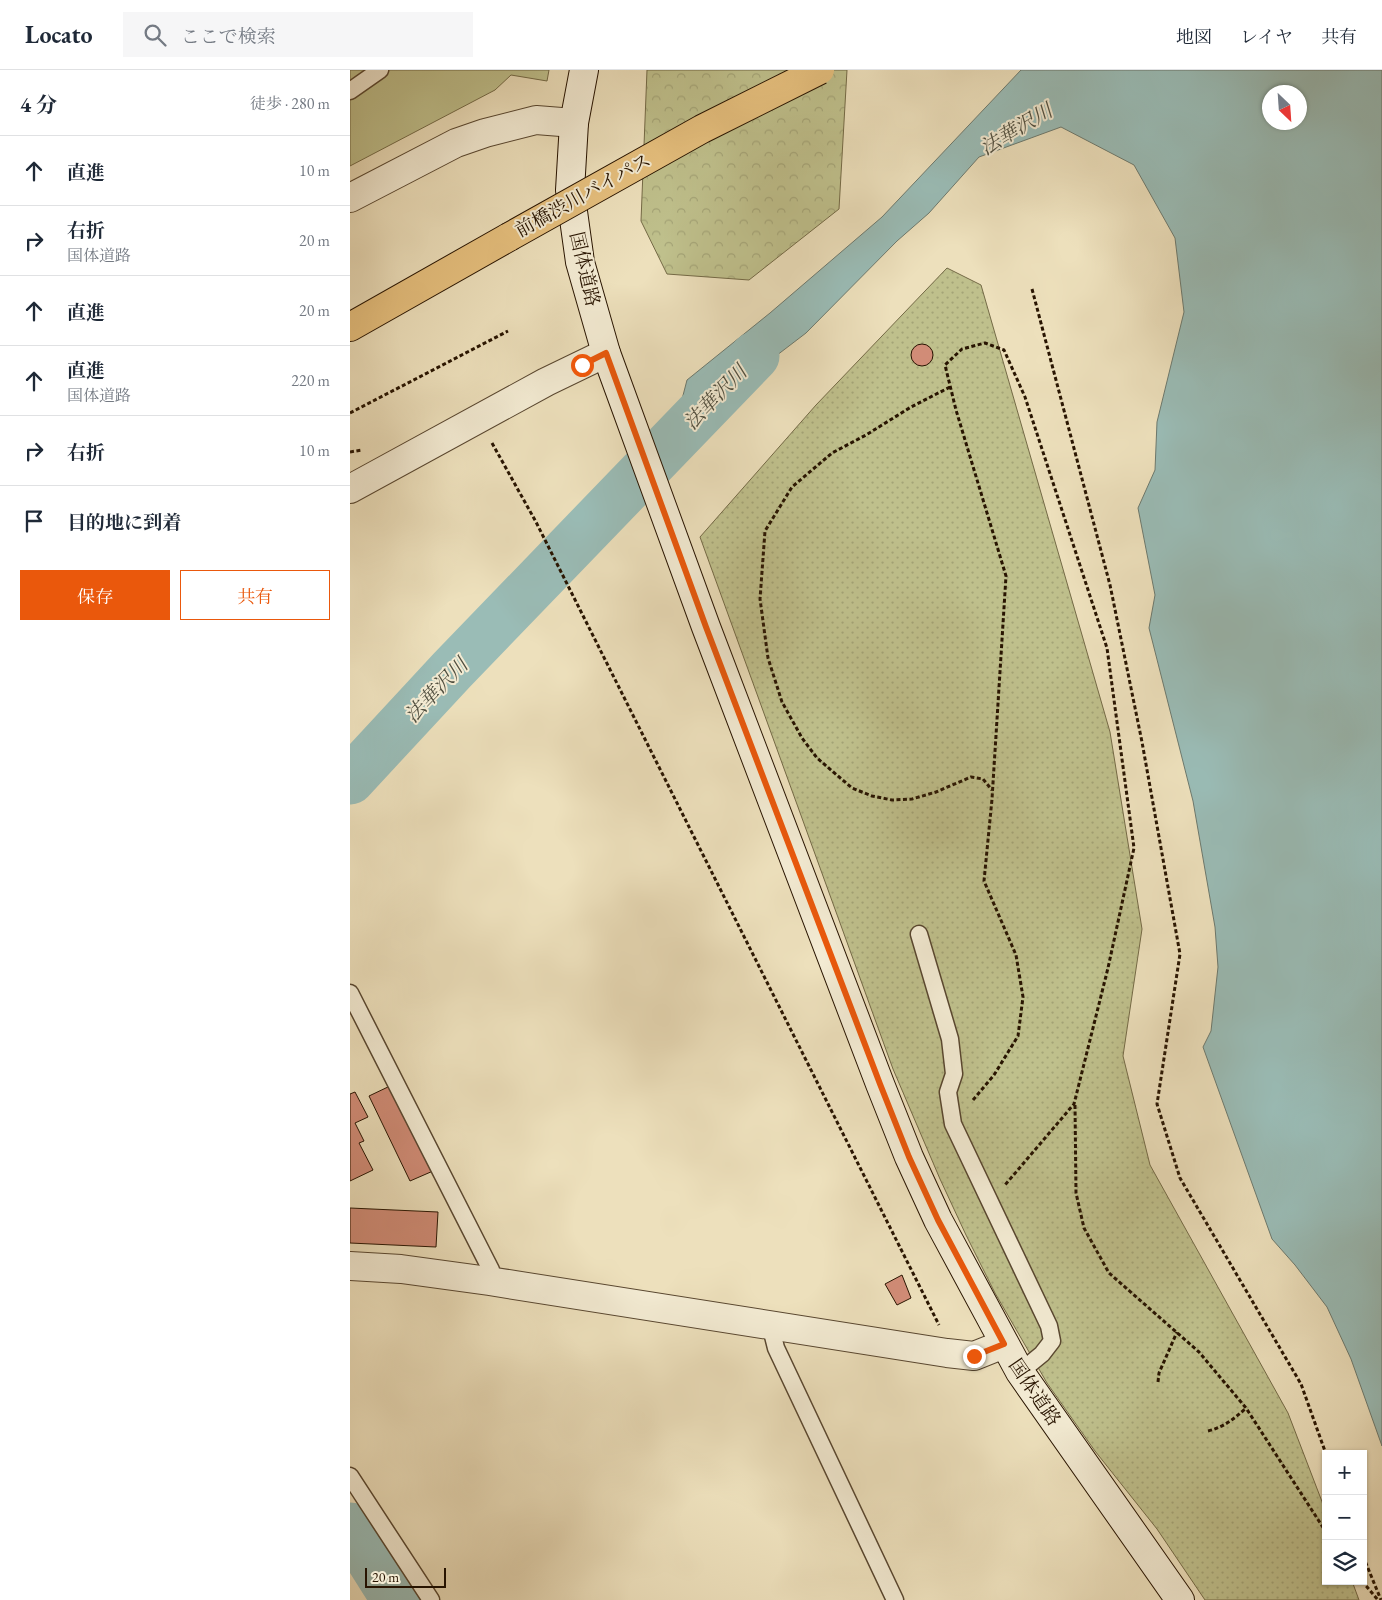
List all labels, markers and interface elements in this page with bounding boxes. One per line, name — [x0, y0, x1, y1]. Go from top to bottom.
search box — [123, 12, 473, 57]
text: Locato — [25, 19, 93, 50]
icon: search — [141, 21, 169, 49]
text: ここで検索 — [181, 24, 276, 49]
text: 地図 — [1176, 25, 1212, 48]
text: レイヤ — [1240, 25, 1293, 48]
text: 共有 — [1321, 25, 1357, 48]
north arrow — [1262, 85, 1307, 130]
text: 4 分 — [20, 91, 57, 118]
text: 徒歩 · 280 m — [250, 93, 330, 114]
water label: 法華沢川 — [975, 96, 1059, 161]
street label: 前橋渋川バイパス — [511, 147, 655, 243]
icon: ahead — [20, 157, 48, 185]
text: 直進 — [67, 160, 105, 185]
text: 10 m — [299, 160, 330, 181]
text: 右折 — [67, 218, 105, 243]
icon: right — [20, 227, 48, 255]
street label: 国体道路 — [564, 229, 606, 309]
text: 20 m — [299, 230, 330, 251]
text: 国体道路 — [67, 245, 131, 266]
icon: ahead — [20, 297, 48, 325]
text: 直進 — [67, 300, 105, 325]
text: 20 m — [299, 300, 330, 321]
route start — [571, 354, 594, 377]
text: 直進 — [67, 358, 105, 383]
water label: 法華沢川 — [678, 358, 754, 435]
icon: ahead — [20, 367, 48, 395]
text: 220 m — [291, 370, 330, 391]
text: 国体道路 — [67, 385, 131, 406]
icon: right — [20, 437, 48, 465]
text: 右折 — [67, 440, 105, 465]
text: 10 m — [299, 440, 330, 461]
icon: arrive — [20, 507, 48, 535]
text: 目的地に到着 — [67, 510, 181, 535]
button: 保存 — [20, 570, 170, 620]
button: 共有 — [180, 570, 330, 620]
water label: 法華沢川 — [399, 651, 475, 728]
route end — [963, 1345, 986, 1368]
street label: 国体道路 — [1003, 1354, 1067, 1430]
map controls — [1322, 1450, 1367, 1585]
button: + — [1322, 1450, 1367, 1495]
button: − — [1322, 1495, 1367, 1540]
button: layers — [1322, 1540, 1367, 1585]
scale bar — [365, 1565, 446, 1588]
text: 20 m — [372, 1568, 399, 1586]

